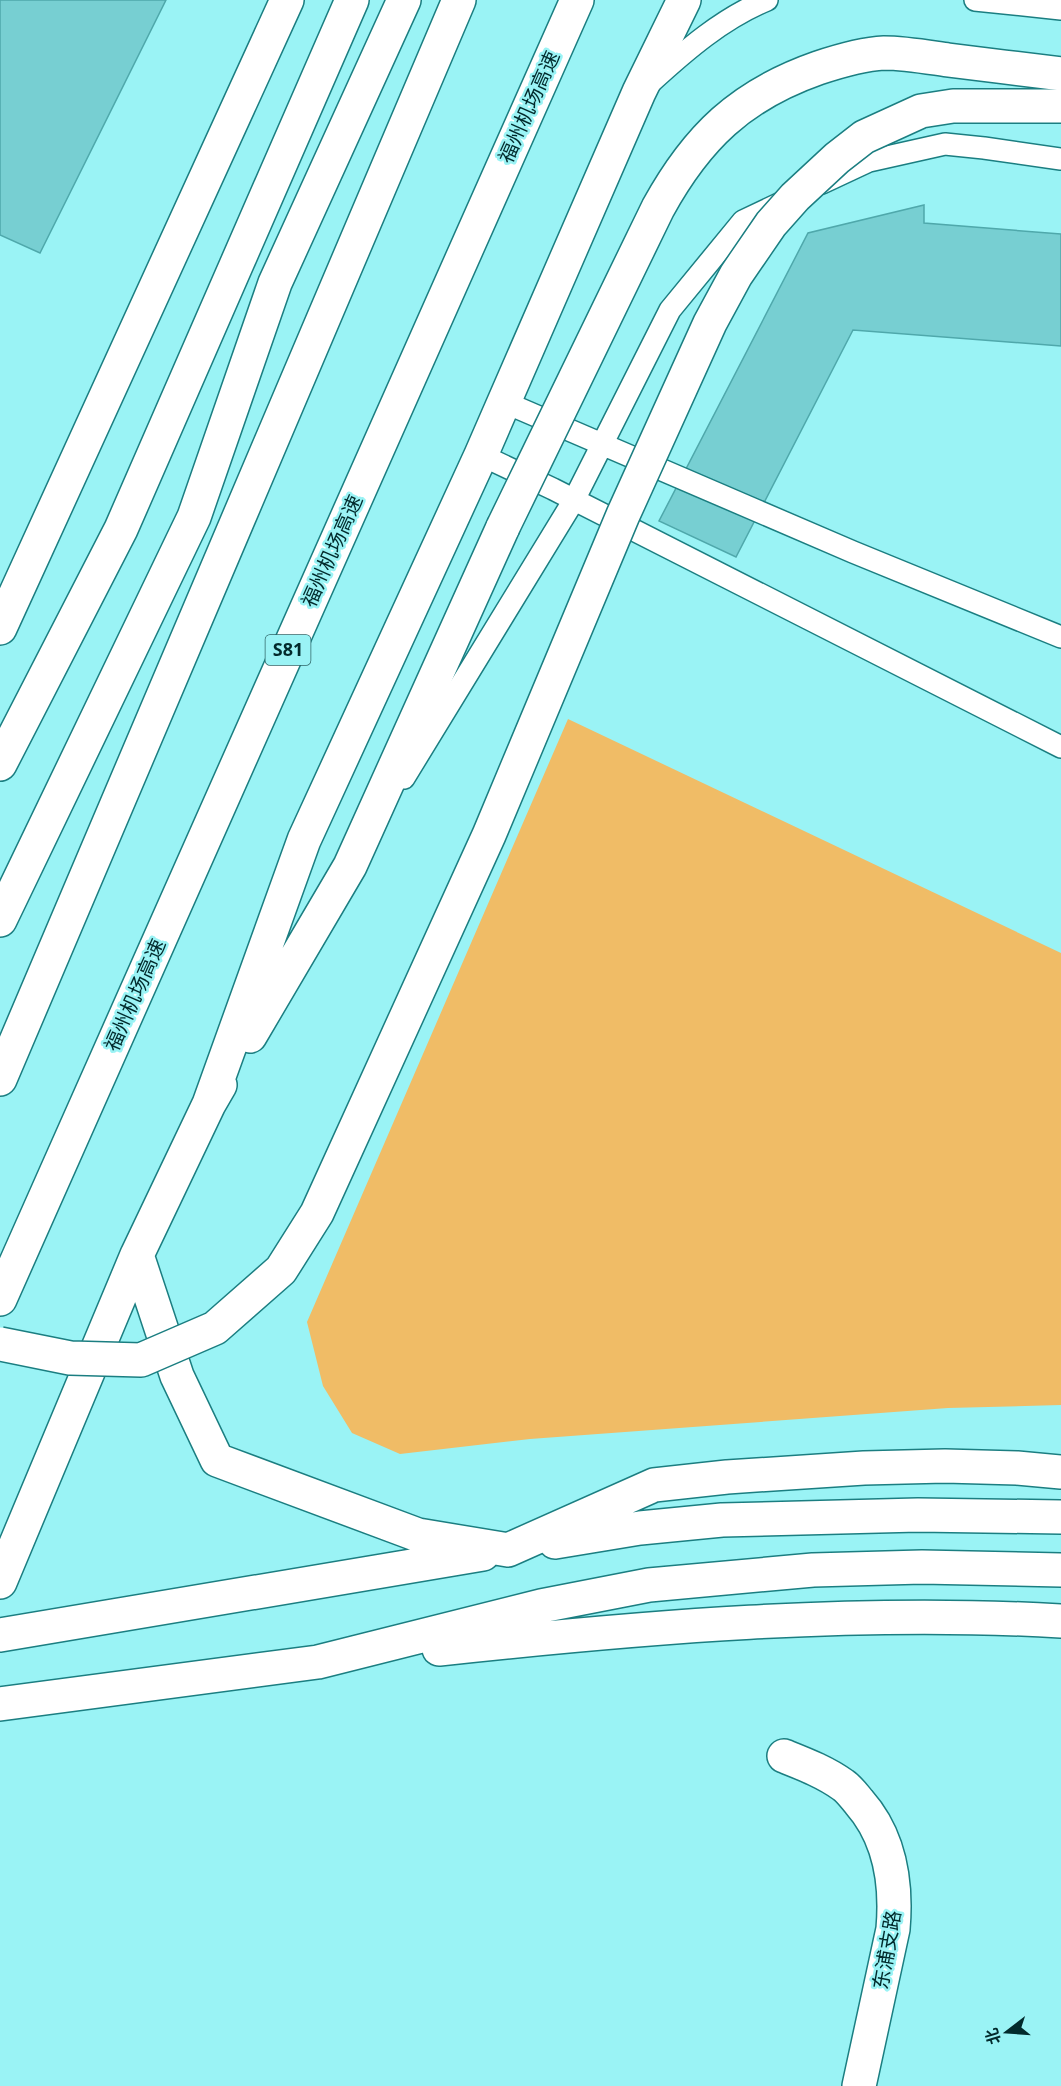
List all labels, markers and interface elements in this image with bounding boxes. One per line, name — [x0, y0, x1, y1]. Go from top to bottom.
street label: 福州机场高速 — [492, 46, 565, 167]
street label: 福州机场高速 — [295, 490, 368, 611]
road number: S81 — [266, 635, 310, 665]
street label: 福州机场高速 — [98, 934, 171, 1055]
street label: 东浦支路 — [866, 1908, 907, 1992]
north arrow — [977, 2002, 1037, 2062]
text: 北 — [980, 2026, 1006, 2047]

